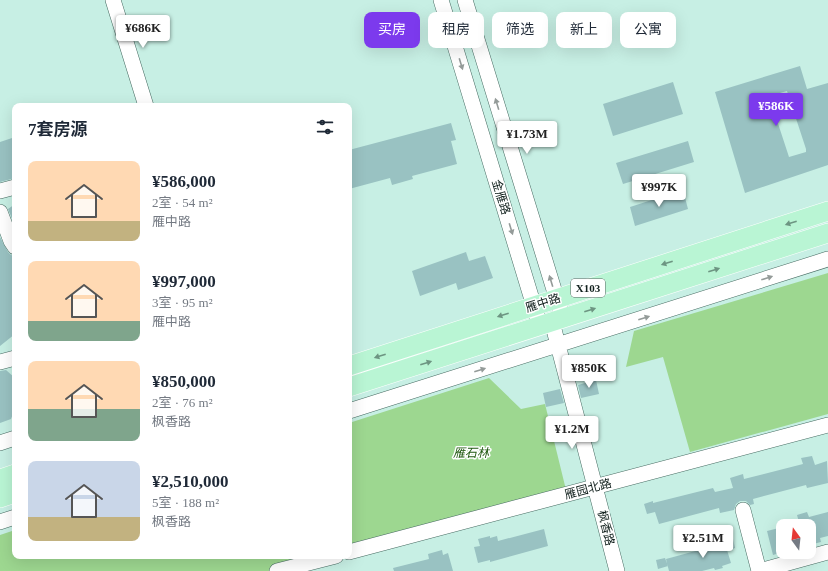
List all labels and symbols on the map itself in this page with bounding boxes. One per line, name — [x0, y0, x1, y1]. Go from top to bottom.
pin: ¥686K — [115, 15, 171, 49]
one-way arrow — [458, 58, 464, 70]
pin: ¥586K — [748, 93, 804, 127]
one-way arrow — [494, 97, 500, 109]
pin: ¥1.73M — [494, 121, 560, 155]
pin: ¥997K — [631, 174, 687, 208]
street label: 金雁路 — [489, 178, 513, 216]
one-way arrow — [785, 220, 797, 226]
one-way arrow — [508, 223, 514, 235]
one-way arrow — [661, 260, 673, 266]
one-way arrow — [708, 267, 720, 273]
one-way arrow — [548, 275, 554, 287]
one-way arrow — [762, 275, 774, 281]
road number: X103 — [571, 279, 605, 297]
street label: 雁中路 — [524, 291, 562, 315]
one-way arrow — [584, 307, 596, 313]
one-way arrow — [497, 313, 509, 319]
one-way arrow — [638, 315, 650, 321]
one-way arrow — [373, 353, 385, 359]
pin: ¥850K — [561, 355, 617, 389]
one-way arrow — [420, 359, 432, 365]
one-way arrow — [474, 367, 486, 373]
pin: ¥1.2M — [544, 416, 600, 450]
park label: 雁石林 — [453, 446, 491, 460]
street label: 雁园北路 — [563, 476, 613, 502]
street label: 枫香路 — [595, 509, 617, 547]
north arrow — [776, 519, 816, 559]
pin: ¥2.51M — [670, 525, 736, 559]

